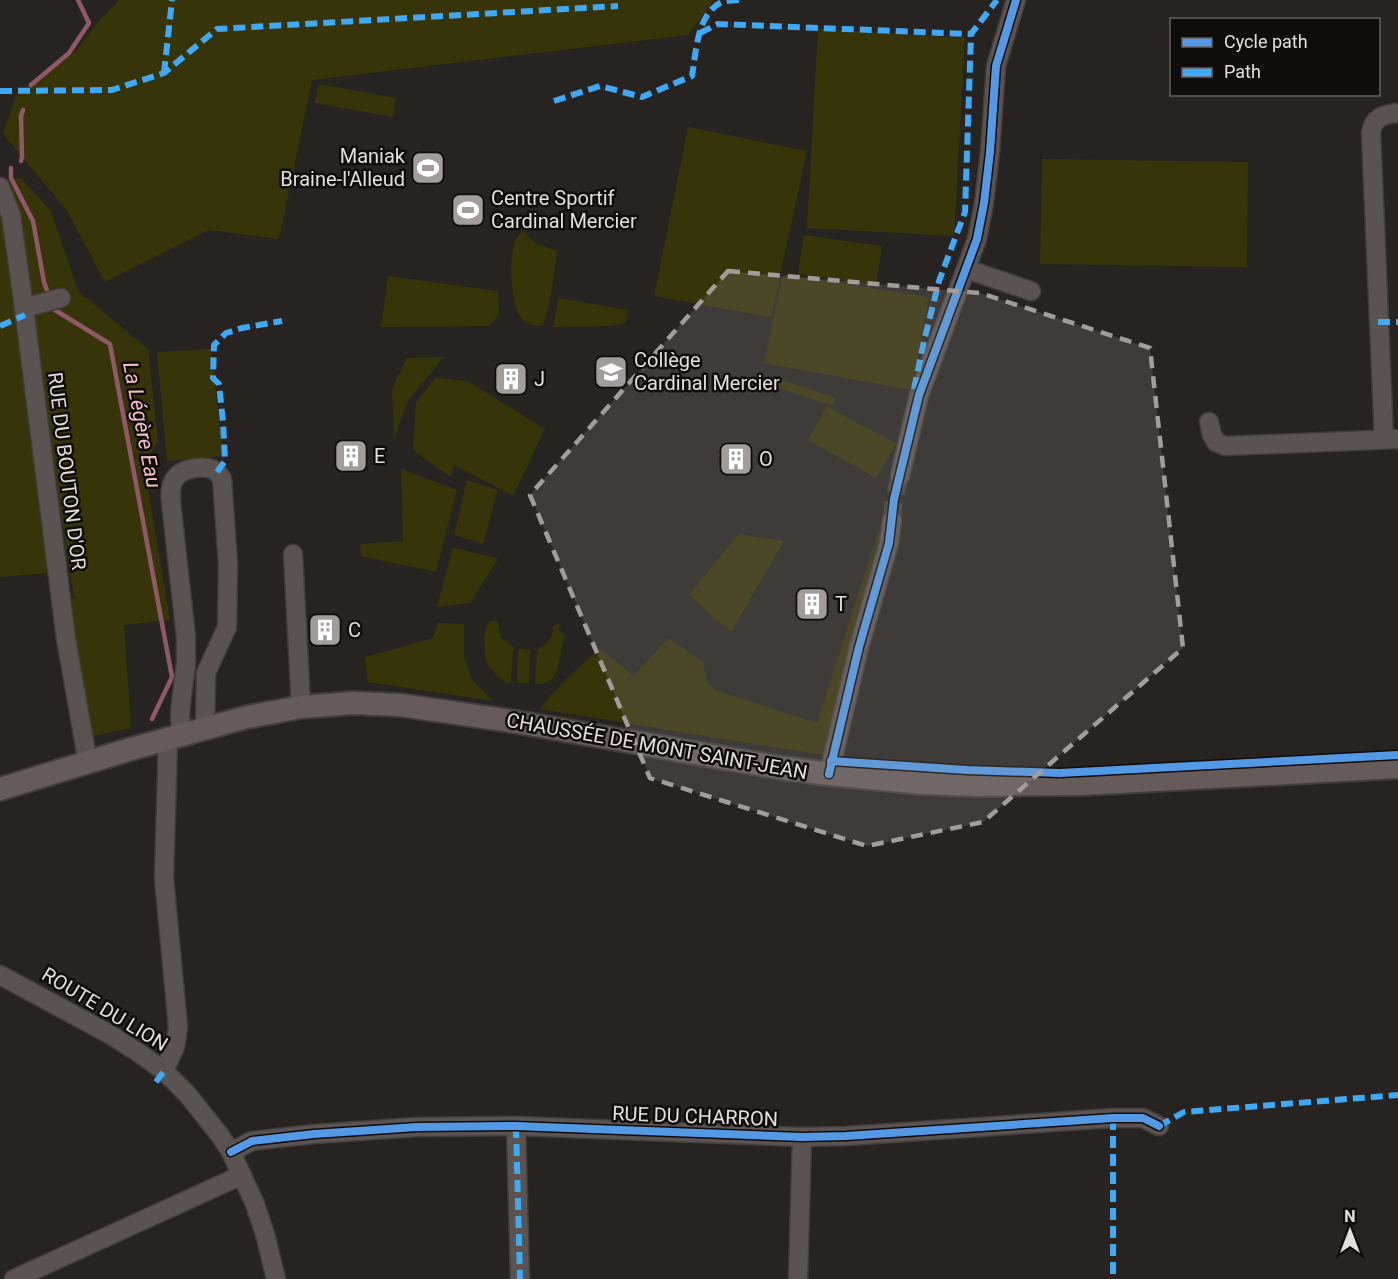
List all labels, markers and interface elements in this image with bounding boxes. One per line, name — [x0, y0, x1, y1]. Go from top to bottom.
legend — [1170, 18, 1380, 96]
text: Cycle path — [1224, 31, 1308, 52]
text: Path — [1224, 61, 1261, 82]
place label: Maniak Braine-l'Alleud — [280, 144, 406, 191]
sports icon: Maniak Braine-l'Alleud — [410, 150, 446, 186]
place label: Centre Sportif Cardinal Mercier — [491, 186, 637, 233]
sports icon: Centre Sportif Cardinal Mercier — [450, 192, 486, 228]
place label: Collège Cardinal Mercier — [634, 348, 780, 395]
school or university icon: Collège Cardinal Mercier — [593, 354, 629, 390]
water label: La Légère Eau — [118, 360, 166, 490]
building icon: J — [493, 361, 529, 397]
place label: J — [534, 367, 545, 391]
street label: RUE DU BOUTON D'OR — [43, 371, 91, 571]
building icon: E — [333, 438, 369, 474]
building icon: O — [718, 441, 754, 477]
place label: E — [374, 444, 385, 468]
place label: O — [759, 447, 773, 471]
building icon: T — [794, 586, 830, 622]
place label: T — [835, 592, 847, 616]
building icon: C — [307, 612, 343, 648]
place label: C — [348, 618, 361, 642]
street label: CHAUSSÉE DE MONT SAINT-JEAN — [505, 708, 809, 784]
street label: ROUTE DU LION — [38, 962, 172, 1056]
street label: RUE DU CHARRON — [612, 1101, 778, 1131]
north arrow — [1320, 1201, 1380, 1261]
text: N — [1344, 1207, 1356, 1226]

